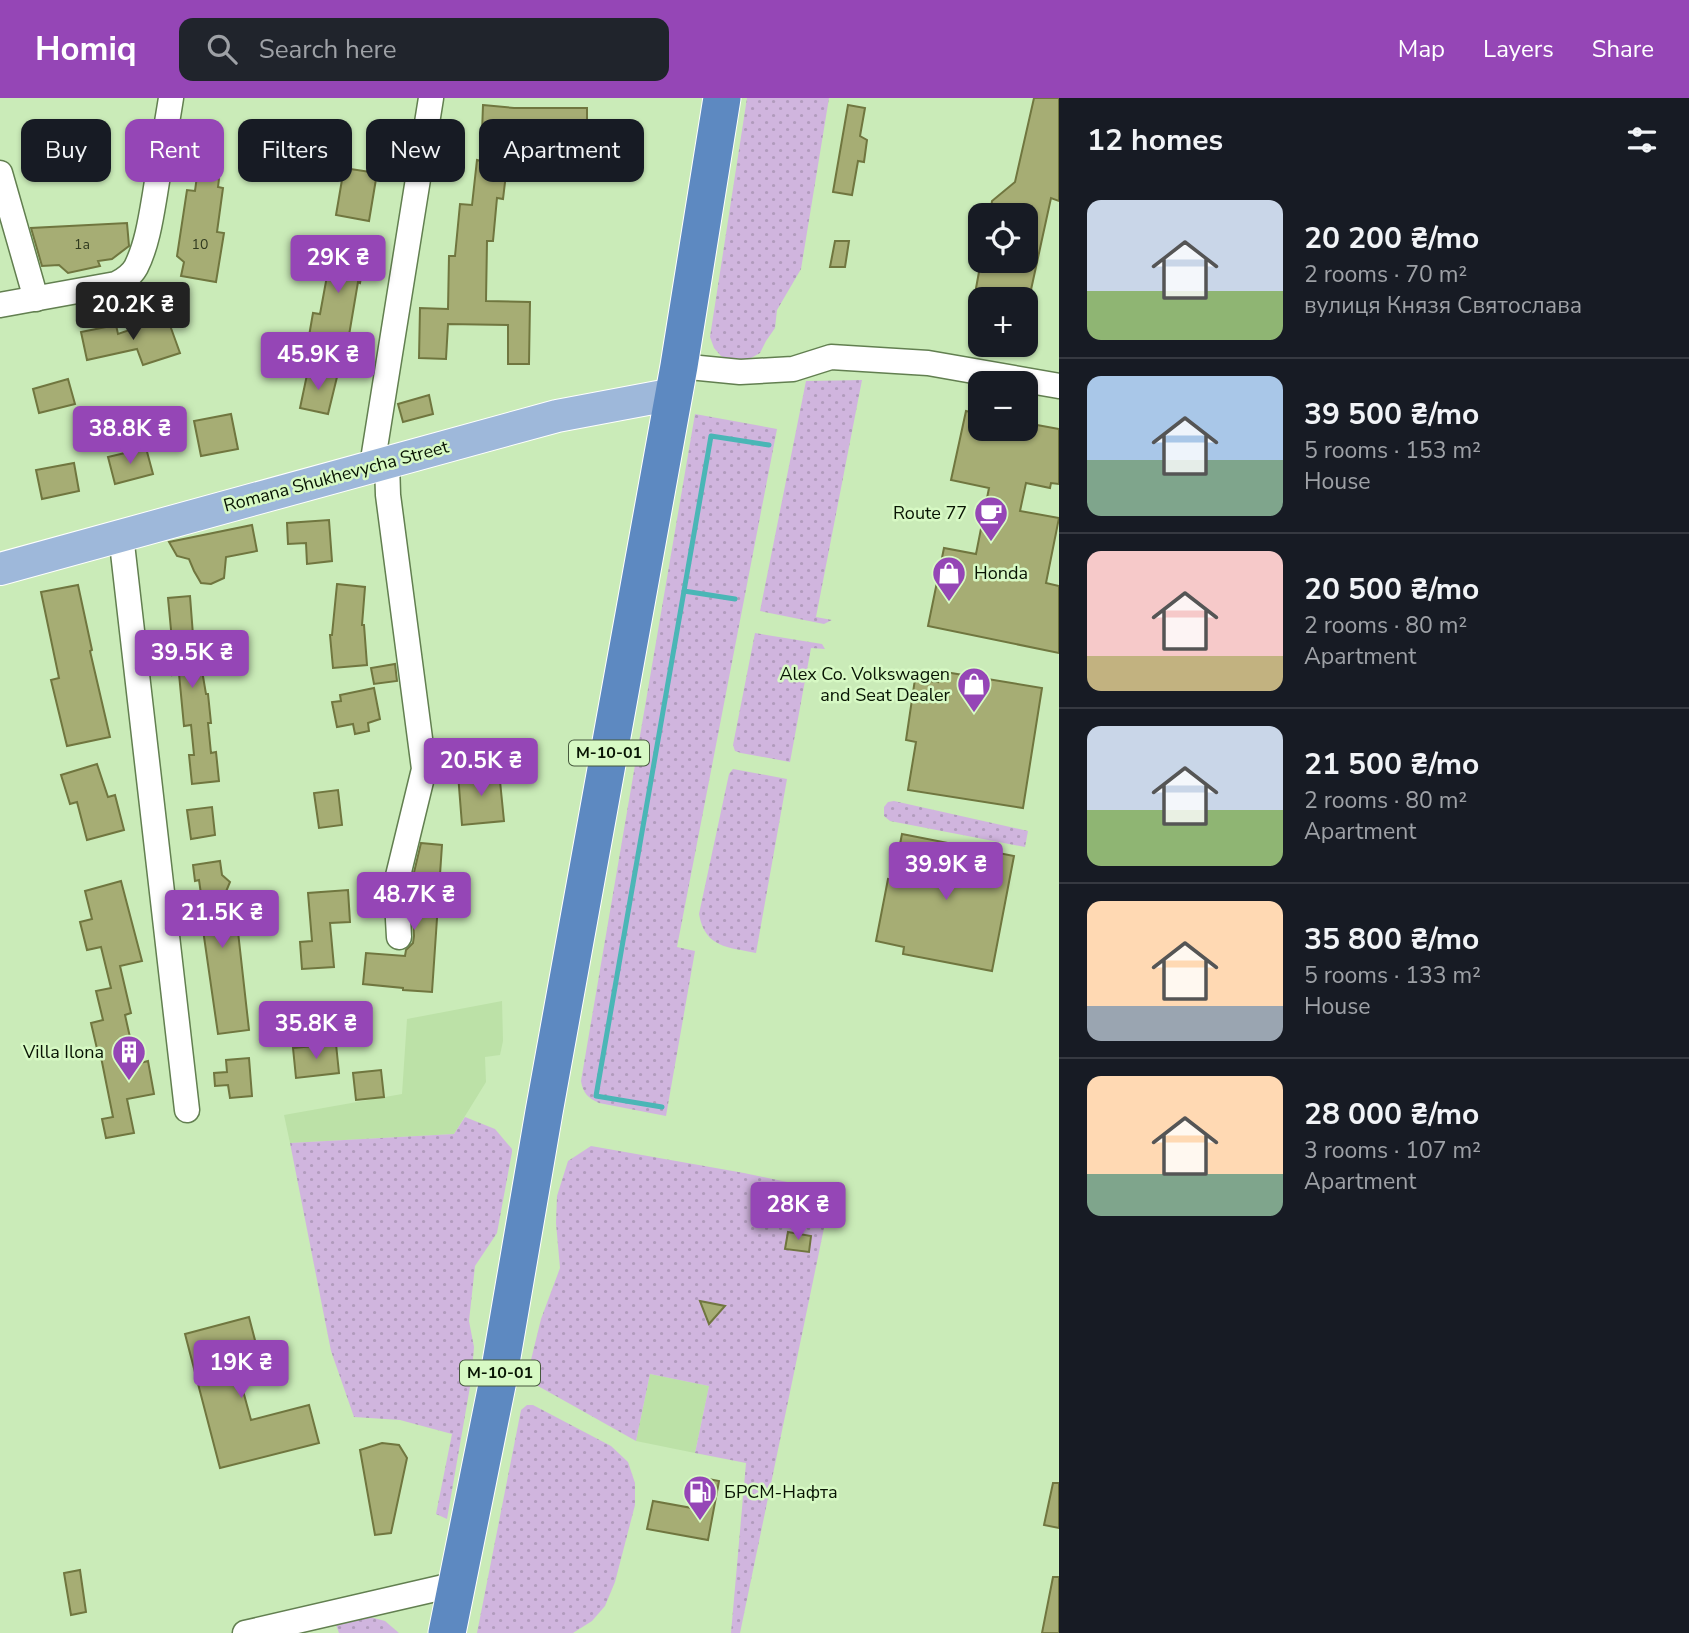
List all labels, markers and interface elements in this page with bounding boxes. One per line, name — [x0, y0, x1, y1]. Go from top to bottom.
search box — [179, 18, 669, 81]
text: Homiq — [35, 27, 137, 72]
icon: search — [203, 30, 241, 68]
text: Search here — [259, 32, 397, 67]
text: Map — [1398, 33, 1445, 65]
text: Layers — [1483, 33, 1554, 65]
text: Share — [1592, 33, 1654, 65]
chip: Buy — [21, 119, 111, 182]
chip: Rent — [125, 119, 224, 182]
chip: Filters — [238, 119, 352, 182]
chip: New — [366, 119, 465, 182]
chip: Apartment — [479, 119, 644, 182]
text: 12 homes — [1087, 120, 1223, 161]
icon: filters — [1623, 121, 1661, 159]
map controls — [968, 203, 1038, 441]
button: locate — [968, 203, 1038, 273]
text: 20 200 ₴/mo — [1304, 218, 1479, 259]
icon: home — [1143, 228, 1227, 312]
house number: 1а — [74, 235, 90, 254]
house number: 10 — [192, 235, 208, 254]
pin: 29K ₴ — [289, 236, 387, 295]
text: 29K ₴ — [307, 242, 369, 273]
text: 2 rooms · 70 m² — [1304, 259, 1467, 290]
pin: 20.2K ₴ — [68, 282, 198, 342]
button: + — [968, 287, 1038, 357]
text: 20.2K ₴ — [92, 289, 174, 320]
text: вулиця Князя Святослава — [1304, 290, 1582, 321]
pin: 45.9K ₴ — [253, 332, 383, 392]
text: 45.9K ₴ — [277, 339, 359, 370]
button: − — [968, 371, 1038, 441]
text: 39 500 ₴/mo — [1304, 394, 1479, 435]
icon: home — [1143, 404, 1227, 488]
pin: 38.8K ₴ — [65, 406, 195, 466]
text: 38.8K ₴ — [89, 413, 171, 444]
street label: Romana Shukhevycha Street — [221, 434, 452, 518]
text: 5 rooms · 153 m² — [1304, 435, 1481, 466]
text: House — [1304, 466, 1371, 497]
cafe icon: Route 77 — [972, 494, 1010, 543]
place label: Route 77 — [893, 501, 967, 525]
shop icon: Honda — [930, 554, 968, 603]
place label: Honda — [974, 561, 1028, 585]
text: 20 500 ₴/mo — [1304, 569, 1479, 610]
icon: home — [1143, 579, 1227, 663]
text: 2 rooms · 80 m² — [1304, 610, 1467, 641]
pin: 39.5K ₴ — [127, 630, 257, 690]
text: 39.5K ₴ — [151, 637, 233, 668]
text: Apartment — [1304, 641, 1416, 672]
place label: Alex Co. Volkswagen and Seat Dealer — [779, 662, 951, 707]
shop icon: Alex Co. Volkswagen and Seat Dealer — [955, 665, 993, 714]
pin: 20.5K ₴ — [416, 738, 546, 798]
road number: М-10-01 — [569, 740, 649, 766]
text: 21 500 ₴/mo — [1304, 744, 1479, 785]
text: 20.5K ₴ — [440, 745, 522, 776]
icon: home — [1143, 754, 1227, 838]
text: 2 rooms · 80 m² — [1304, 785, 1467, 816]
text: Apartment — [1304, 816, 1416, 847]
pin: 39.9K ₴ — [881, 842, 1011, 902]
text: 39.9K ₴ — [905, 849, 987, 880]
pin: 48.7K ₴ — [349, 872, 479, 932]
text: 48.7K ₴ — [373, 879, 455, 910]
pin: 21.5K ₴ — [157, 890, 287, 950]
text: 21.5K ₴ — [181, 897, 263, 928]
text: 35 800 ₴/mo — [1304, 919, 1479, 960]
icon: home — [1143, 929, 1227, 1013]
text: 5 rooms · 133 m² — [1304, 960, 1481, 991]
text: House — [1304, 991, 1371, 1022]
pin: 35.8K ₴ — [251, 1002, 381, 1061]
text: 35.8K ₴ — [275, 1008, 357, 1039]
building icon: Villa Ilona — [110, 1033, 148, 1082]
place label: Villa Ilona — [22, 1040, 104, 1064]
text: 28 000 ₴/mo — [1304, 1094, 1479, 1135]
icon: home — [1143, 1104, 1227, 1188]
text: 3 rooms · 107 m² — [1304, 1135, 1481, 1166]
text: Apartment — [1304, 1166, 1416, 1197]
pin: 28K ₴ — [749, 1182, 847, 1242]
text: 28K ₴ — [767, 1189, 829, 1220]
pin: 19K ₴ — [192, 1340, 290, 1400]
text: 19K ₴ — [210, 1347, 272, 1378]
road number: М-10-01 — [460, 1360, 540, 1386]
fuel station icon: БРСМ-Нафта — [681, 1473, 719, 1522]
place label: БРСМ-Нафта — [724, 1480, 838, 1504]

